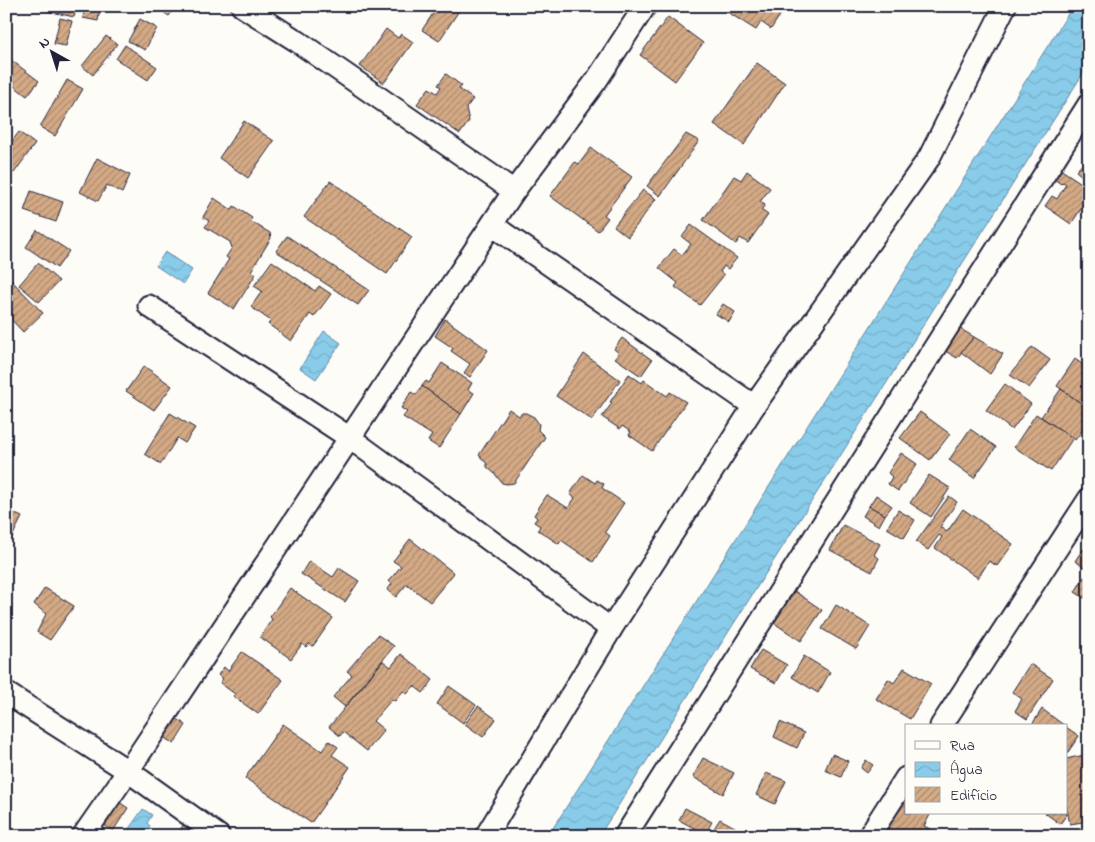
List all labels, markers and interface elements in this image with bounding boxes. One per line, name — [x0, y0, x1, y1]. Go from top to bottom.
north arrow — [28, 28, 78, 78]
text: N — [34, 32, 55, 54]
legend — [905, 724, 1068, 814]
text: Rua — [950, 735, 975, 757]
text: Água — [950, 759, 983, 782]
text: Edifício — [950, 785, 997, 807]

